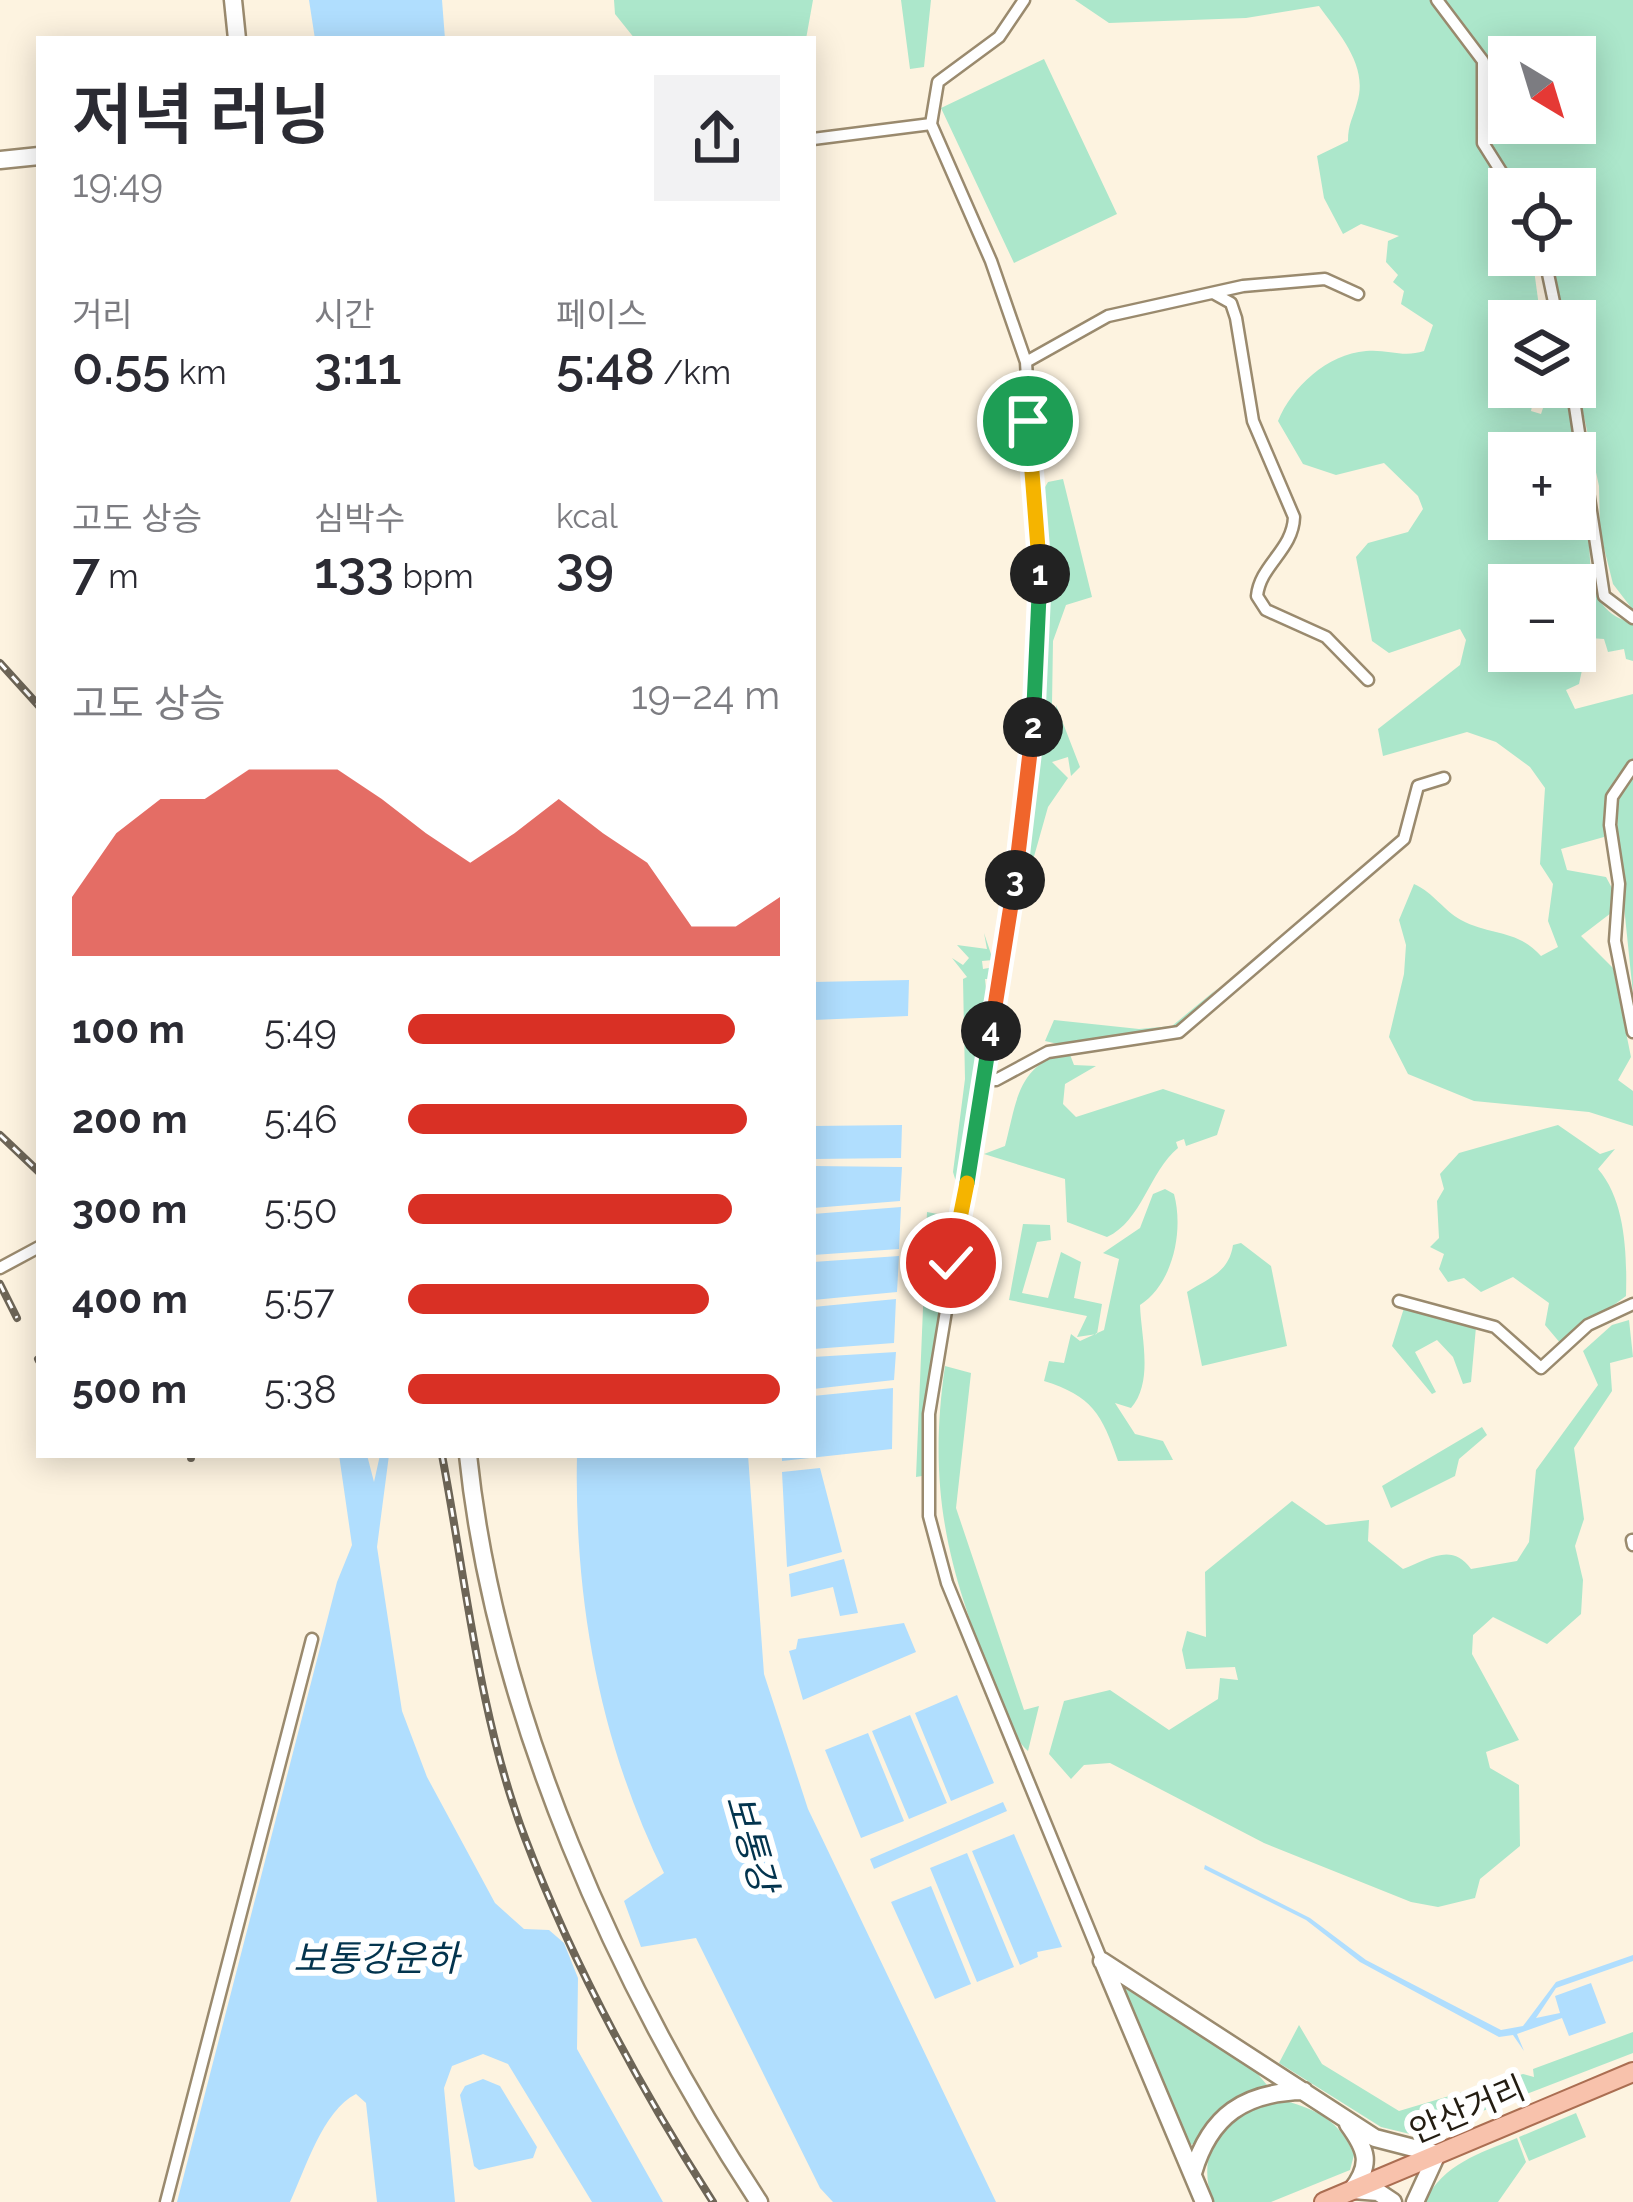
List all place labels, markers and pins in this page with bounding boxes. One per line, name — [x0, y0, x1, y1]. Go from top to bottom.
pin — [977, 370, 1079, 472]
pin: 1 — [1010, 544, 1070, 604]
pin: 2 — [1003, 697, 1063, 757]
pin: 3 — [985, 850, 1045, 910]
pin: 4 — [961, 1001, 1021, 1061]
pin — [900, 1212, 1002, 1314]

